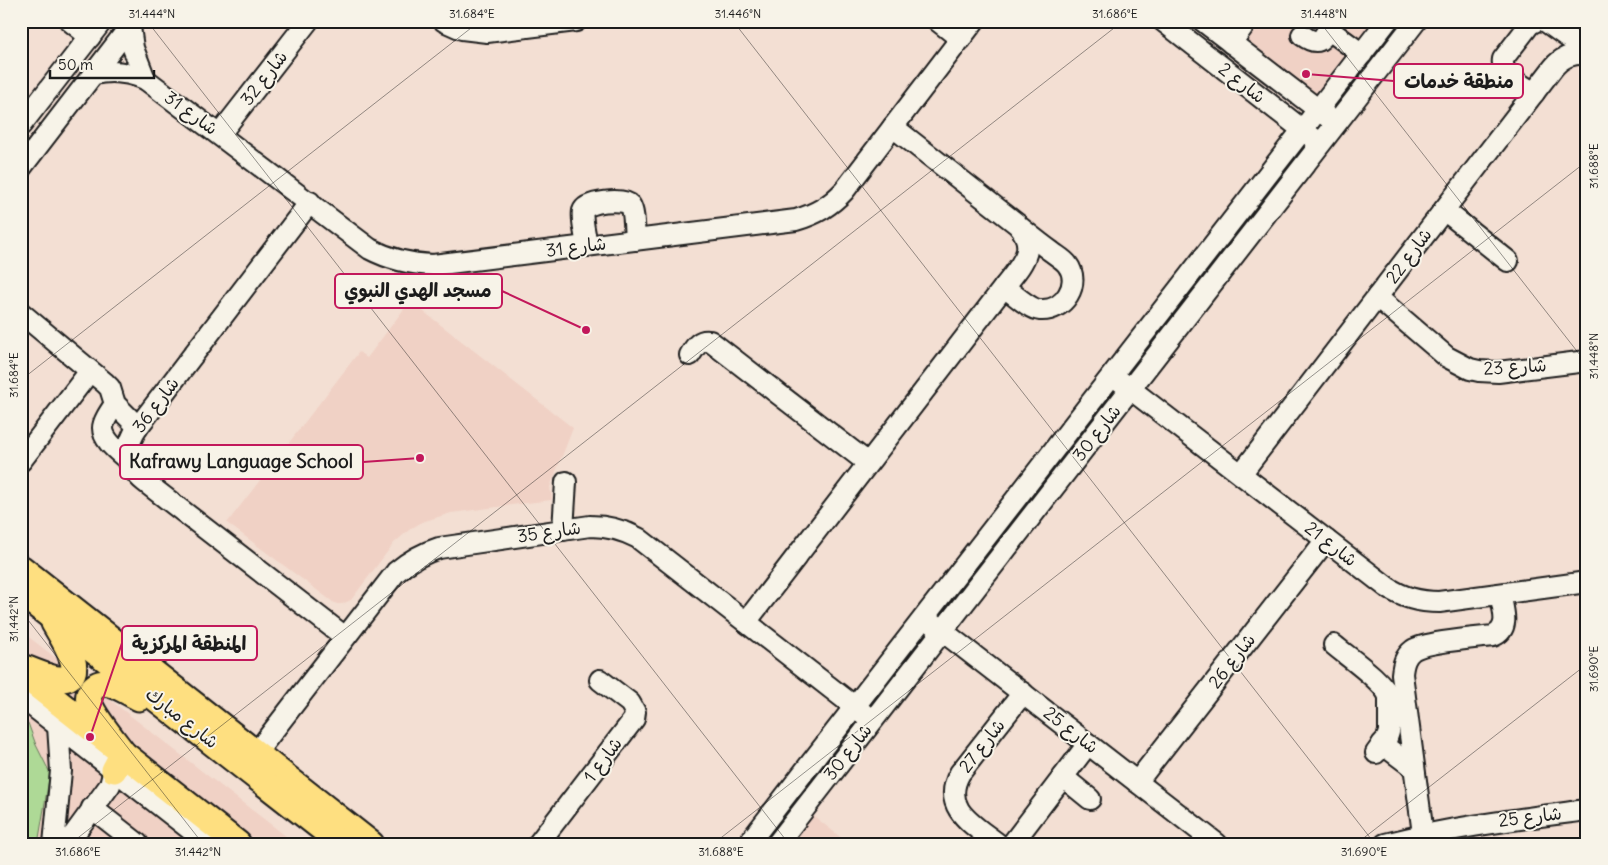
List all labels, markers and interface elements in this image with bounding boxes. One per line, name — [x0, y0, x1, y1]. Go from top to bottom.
text: 31.444°N — [129, 6, 175, 21]
text: 31.684°E — [449, 6, 495, 21]
text: 31.446°N — [715, 6, 761, 21]
text: 31.686°E — [1092, 6, 1138, 21]
text: 31.448°N — [1301, 6, 1347, 21]
street label: شارع 32 — [235, 46, 293, 110]
scale bar — [50, 48, 154, 80]
text: 50 m — [58, 55, 93, 74]
street label: شارع 2 — [1214, 57, 1270, 109]
callout: منطقة خدمات — [1394, 64, 1523, 98]
text: منطقة خدمات — [1404, 69, 1514, 93]
street label: شارع 31 — [159, 86, 223, 140]
text: 31.688°E — [1586, 143, 1601, 189]
street label: شارع 22 — [1380, 224, 1438, 288]
street label: شارع 31 — [545, 231, 607, 263]
callout: مسجد الهدي النبوي — [335, 274, 502, 308]
text: مسجد الهدي النبوي — [344, 278, 492, 305]
text: 31.448°N — [1586, 333, 1601, 379]
text: 31.684°E — [6, 352, 21, 398]
street label: شارع 23 — [1483, 353, 1547, 381]
street label: شارع 36 — [127, 372, 185, 438]
street label: شارع 30 — [1067, 400, 1127, 466]
callout: Kafrawy Language School — [120, 445, 363, 479]
text: Kafrawy Language School — [129, 449, 353, 473]
street label: شارع 35 — [516, 516, 582, 548]
street label: شارع 21 — [1300, 516, 1362, 572]
text: 31.442°N — [6, 596, 21, 642]
callout: المنطقة المركزية — [122, 626, 257, 660]
street label: شارع 26 — [1203, 629, 1261, 693]
text: المنطقة المركزية — [132, 631, 247, 655]
text: 31.690°E — [1586, 646, 1601, 692]
street label: شارع مبارك — [141, 682, 223, 754]
street label: شارع 25 — [1039, 701, 1103, 759]
street label: شارع 27 — [953, 714, 1011, 778]
street label: شارع 30 — [818, 719, 878, 785]
street label: شارع 1 — [578, 733, 628, 787]
street label: شارع 25 — [1497, 801, 1563, 833]
text: 31.686°E — [55, 844, 101, 859]
text: 31.442°N — [175, 844, 221, 859]
text: 31.688°E — [698, 844, 744, 859]
text: 31.690°E — [1341, 844, 1387, 859]

